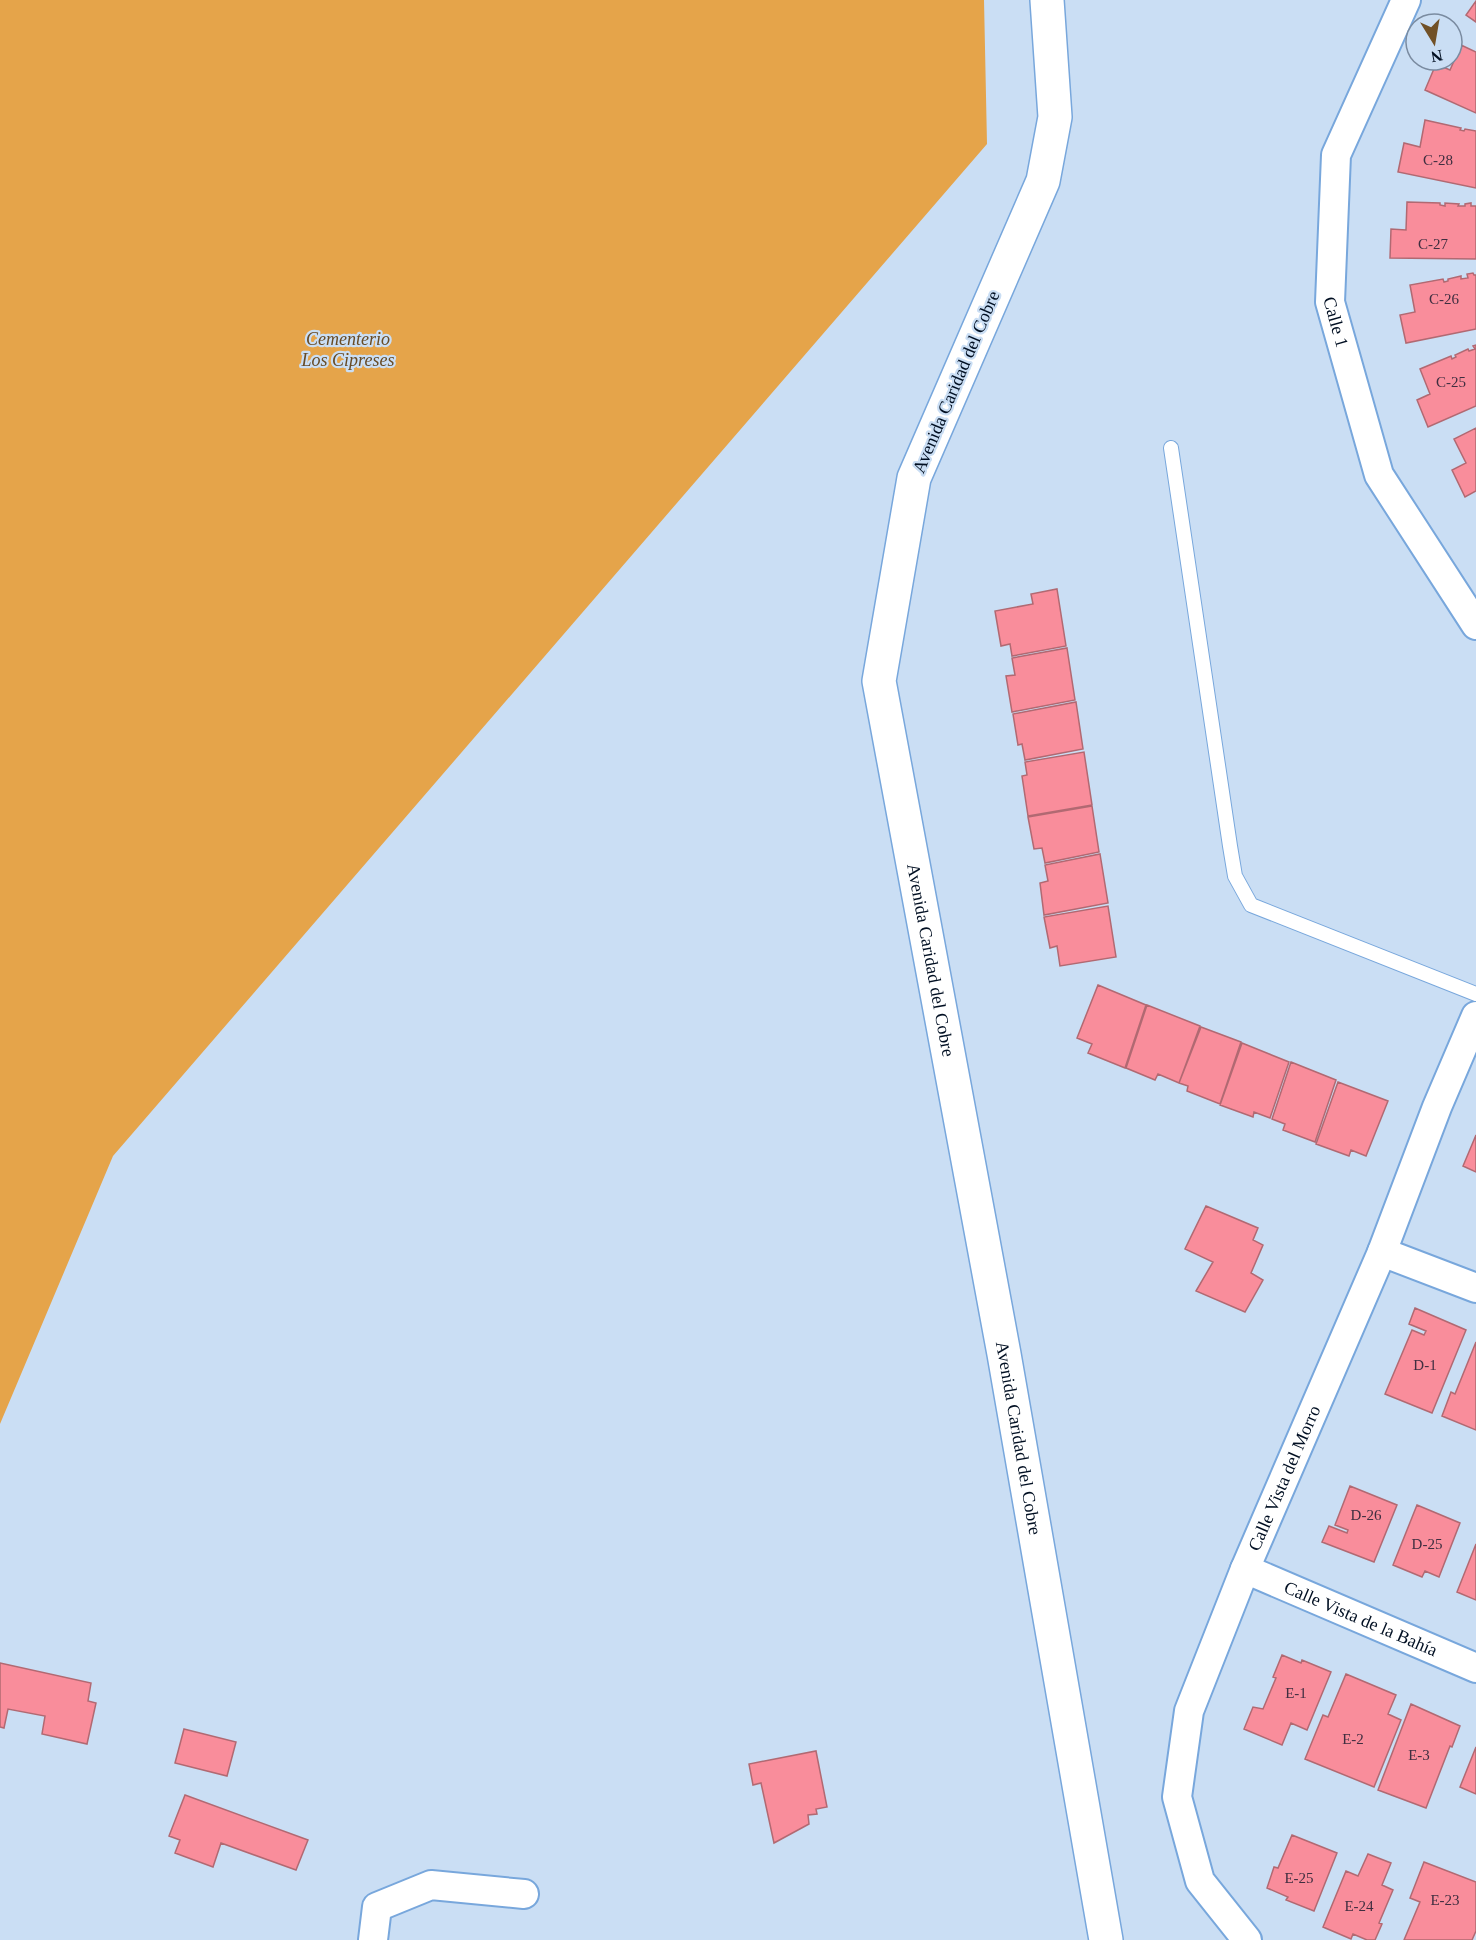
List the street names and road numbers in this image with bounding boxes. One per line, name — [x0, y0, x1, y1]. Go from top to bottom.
street label: Avenida Caridad del Cobre — [908, 288, 1004, 476]
street label: Calle 1 — [1319, 294, 1352, 350]
street label: Avenida Caridad del Cobre — [903, 862, 959, 1058]
street label: Avenida Caridad del Cobre — [992, 1340, 1045, 1536]
street label: Calle Vista del Morro — [1244, 1402, 1324, 1554]
street label: Calle Vista de la Bahía — [1281, 1577, 1440, 1660]

